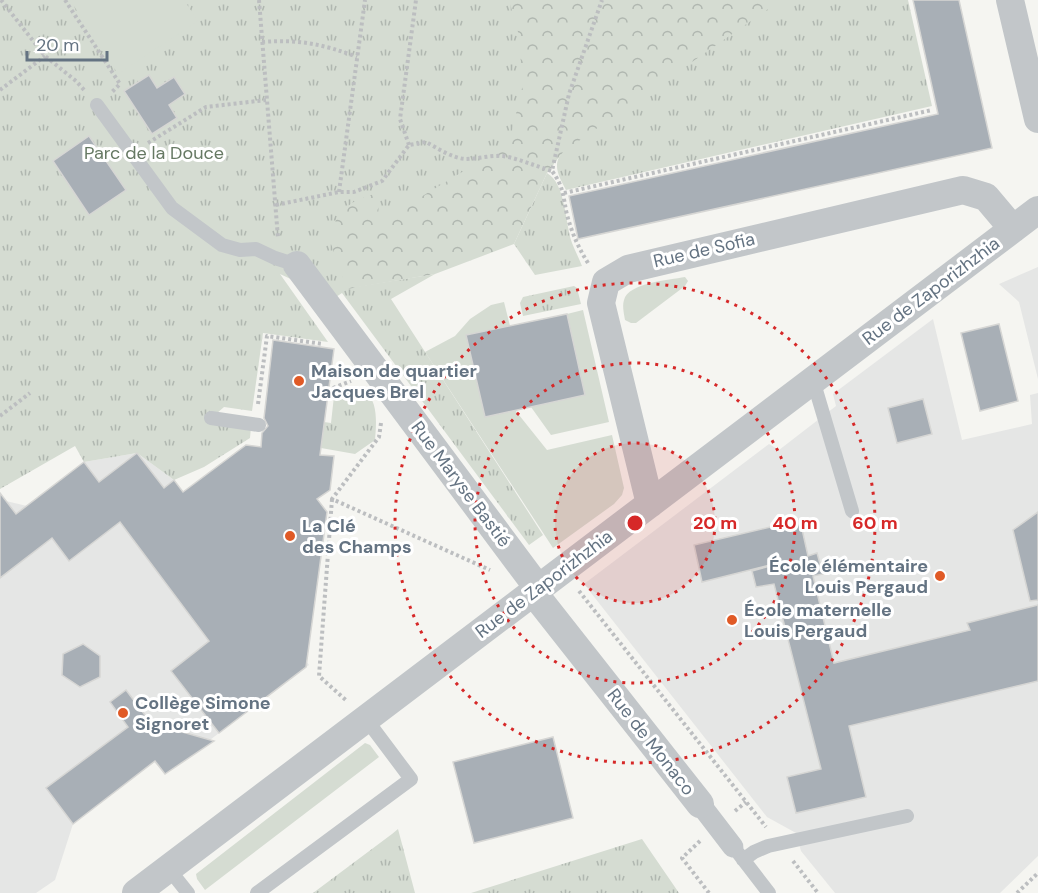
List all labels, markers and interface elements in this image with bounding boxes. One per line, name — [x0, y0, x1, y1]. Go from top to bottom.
scale bar — [27, 24, 106, 62]
text: 20 m — [36, 33, 79, 57]
park label: Parc de la Douce — [84, 141, 224, 165]
street label: Rue de Sofia — [651, 227, 757, 273]
street label: Rue de Zaporizhzhia — [857, 231, 1005, 351]
place label: Maison de quartier Jacques Brel — [311, 359, 477, 404]
marker: Maison de quartier Jacques Brel — [292, 374, 306, 388]
street label: Rue Maryse Bastié — [406, 416, 516, 552]
text: 20 m — [693, 511, 737, 535]
text: 40 m — [772, 511, 818, 535]
text: 60 m — [852, 511, 898, 535]
centre of rings — [625, 513, 645, 533]
place label: La Clé des Champs — [302, 514, 412, 559]
street label: Rue de Zaporizhzhia — [470, 524, 618, 644]
marker: La Clé des Champs — [283, 529, 297, 543]
place label: École élémentaire Louis Pergaud — [769, 554, 928, 599]
marker: École élémentaire Louis Pergaud — [933, 569, 947, 583]
place label: École maternelle Louis Pergaud — [744, 598, 892, 643]
marker: École maternelle Louis Pergaud — [725, 613, 739, 627]
street label: Rue de Monaco — [602, 684, 700, 800]
place label: Collège Simone Signoret — [135, 691, 271, 736]
marker: Collège Simone Signoret — [116, 706, 130, 720]

